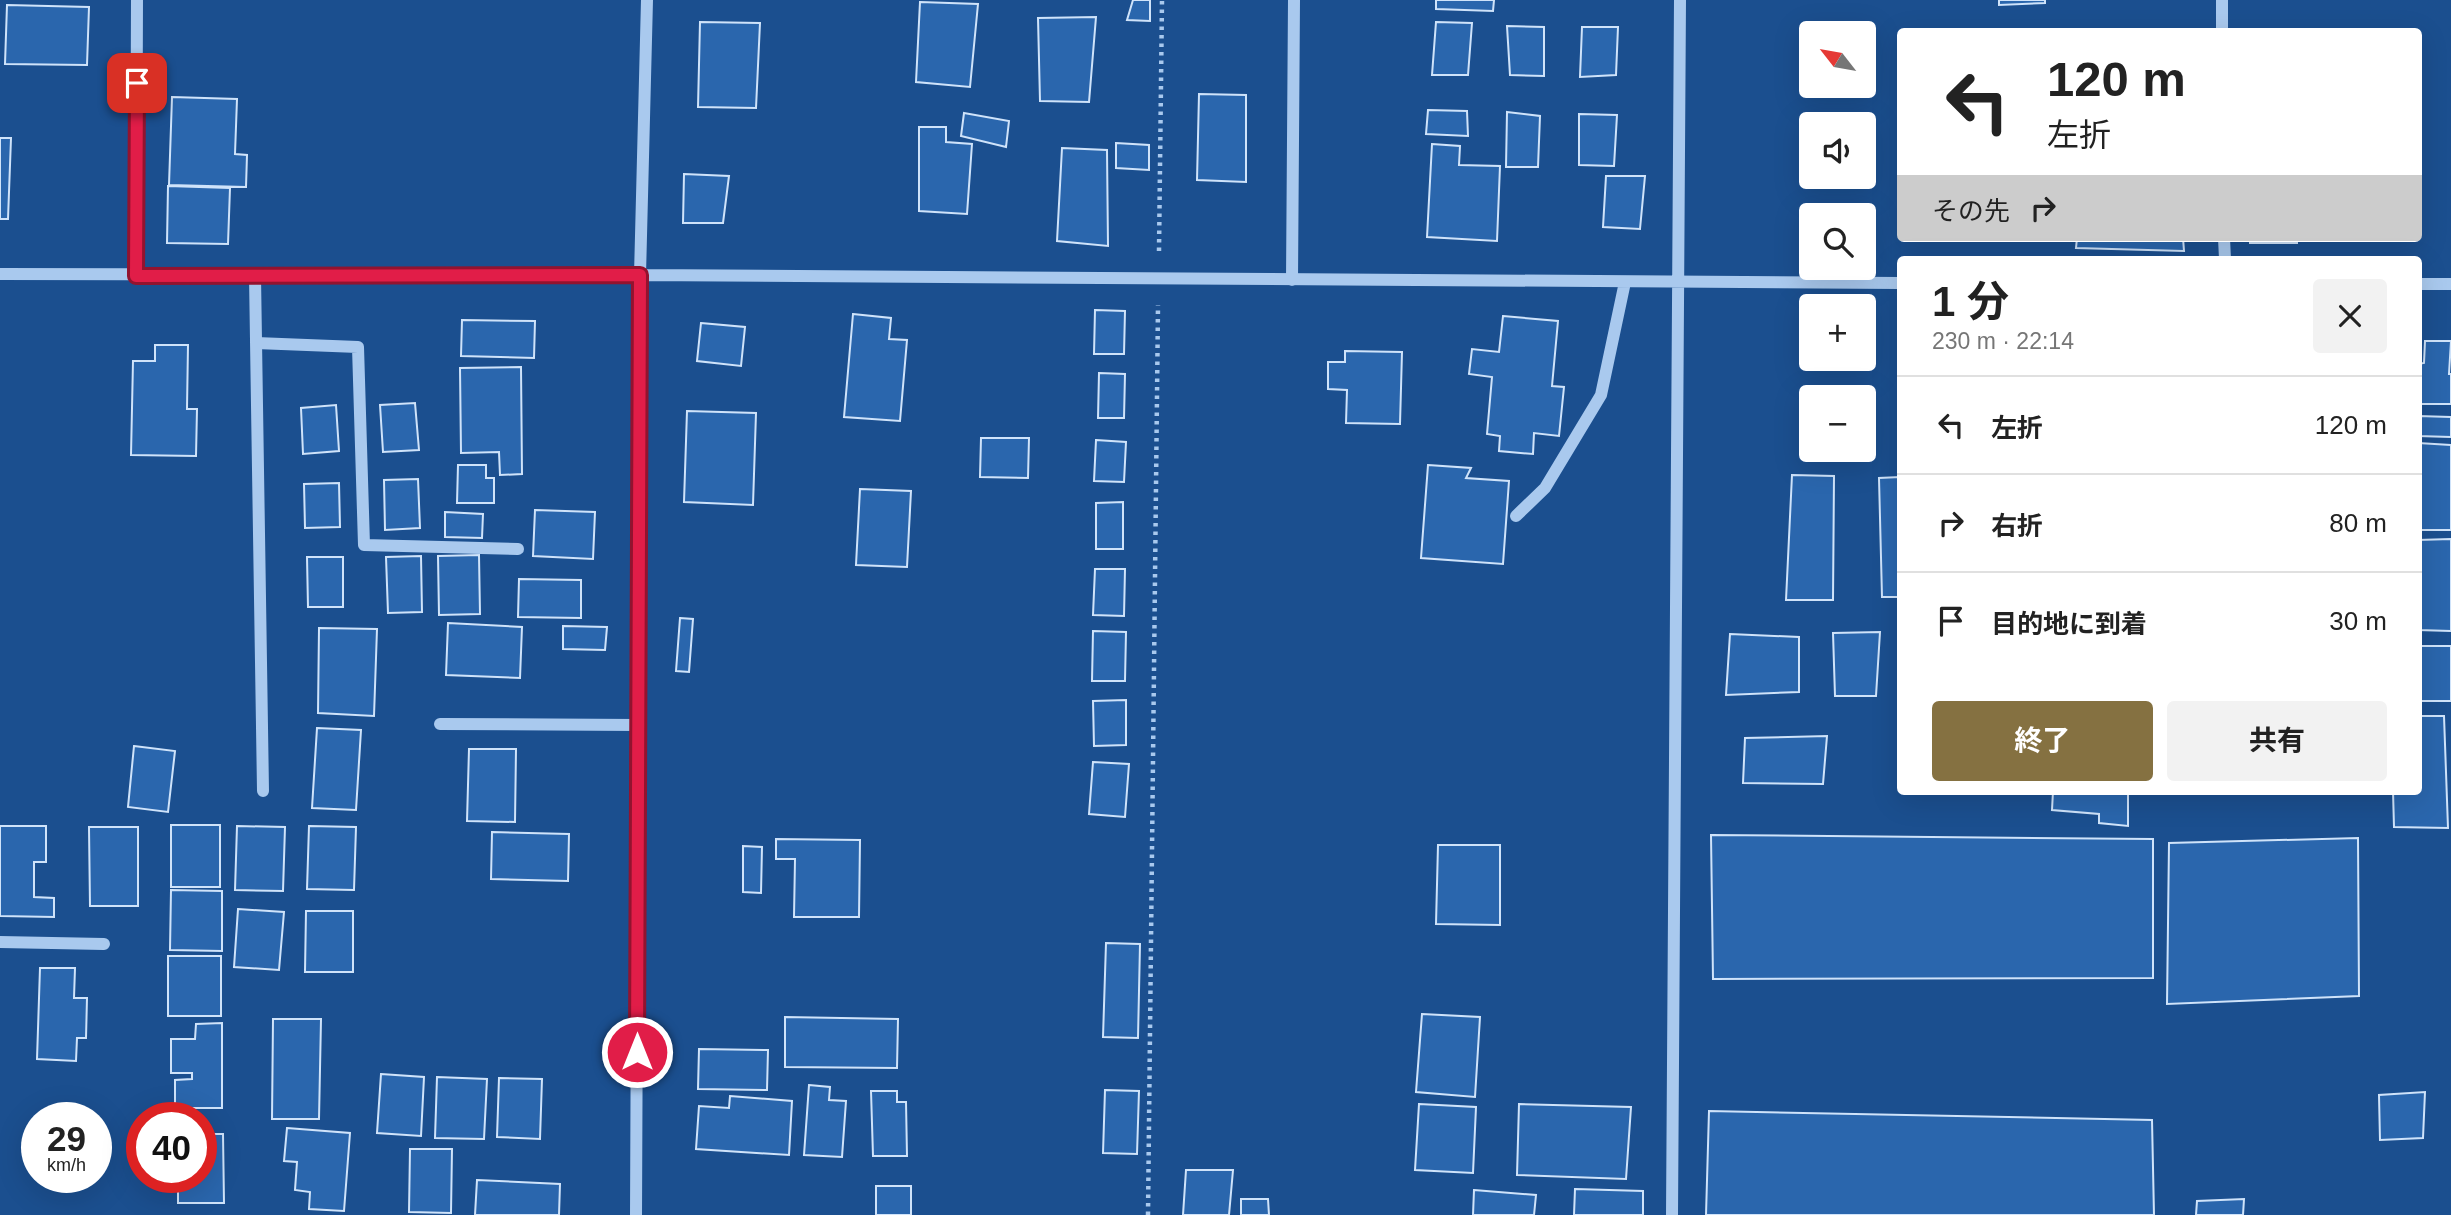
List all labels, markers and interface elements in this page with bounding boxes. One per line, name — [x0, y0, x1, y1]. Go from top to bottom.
north arrow — [1799, 21, 1876, 98]
map controls — [1799, 21, 1876, 462]
text: 120 m — [2047, 52, 2186, 106]
pin — [107, 53, 167, 113]
icon: left — [1932, 56, 2023, 147]
icon: arrive — [118, 64, 156, 102]
button: sound — [1799, 112, 1876, 189]
text: 左折 — [2047, 117, 2111, 153]
icon: right — [2024, 189, 2062, 227]
text: その先 — [1932, 196, 2010, 226]
button: search — [1799, 203, 1876, 280]
text: 1 分 — [1932, 278, 2009, 325]
button: close — [2313, 279, 2387, 353]
button: + — [1799, 294, 1876, 371]
text: 230 m · 22:14 — [1932, 328, 2074, 354]
button: − — [1799, 385, 1876, 462]
icon: left — [1932, 406, 1970, 444]
text: 120 m — [2315, 410, 2387, 440]
text: 左折 — [1991, 413, 2043, 443]
icon: right — [1932, 504, 1970, 542]
text: 80 m — [2329, 508, 2387, 538]
text: 右折 — [1991, 511, 2043, 541]
icon: arrive — [1932, 602, 1970, 640]
text: 30 m — [2329, 606, 2387, 636]
text: 目的地に到着 — [1991, 609, 2147, 639]
button: 終了 — [1932, 701, 2153, 781]
button: 共有 — [2167, 701, 2387, 781]
position arrow — [600, 1015, 674, 1089]
speed limit sign: 40 — [126, 1102, 217, 1193]
text: 29 — [47, 1119, 86, 1158]
text: km/h — [47, 1155, 86, 1175]

